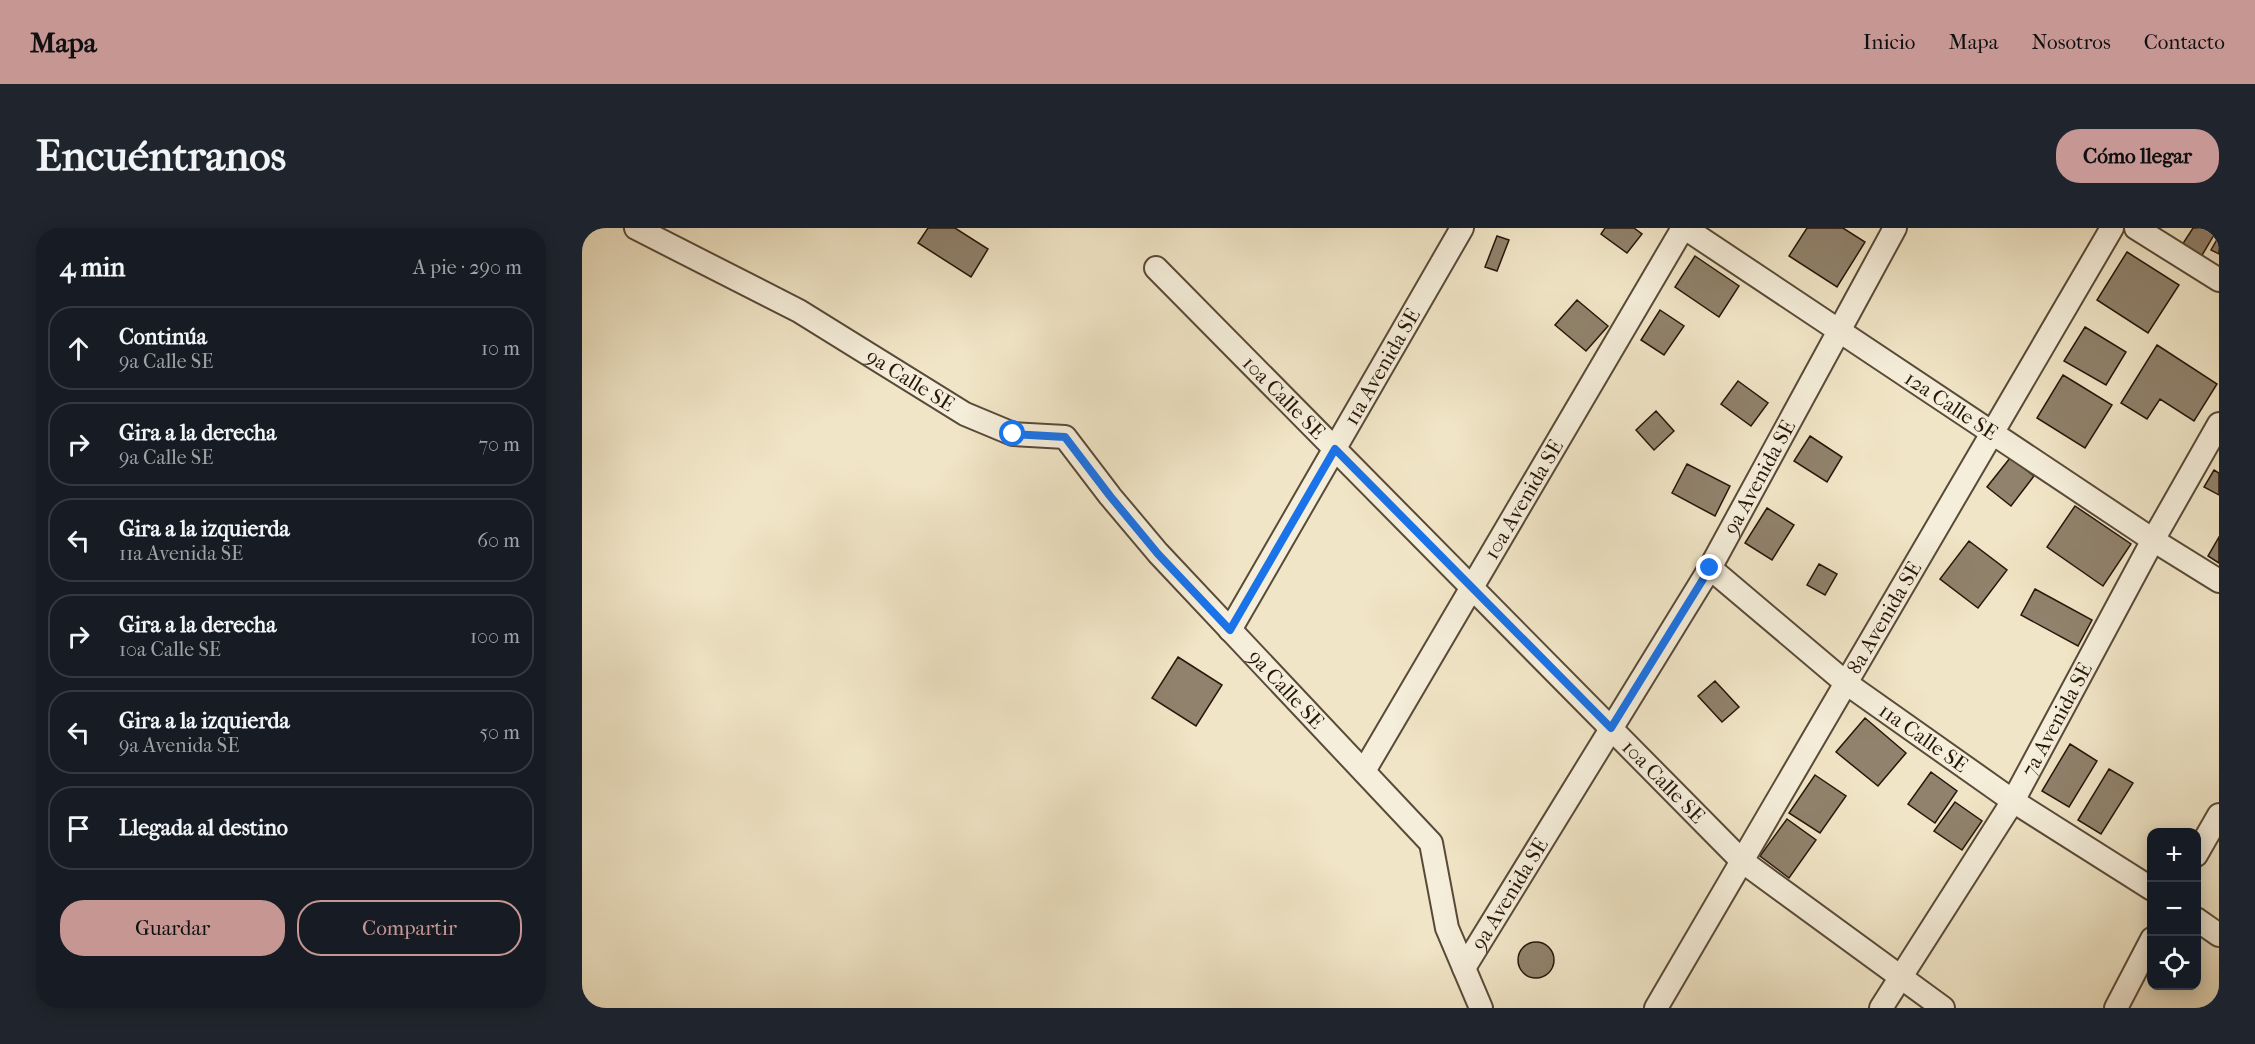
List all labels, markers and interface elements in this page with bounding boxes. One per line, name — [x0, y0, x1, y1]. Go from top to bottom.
text: Mapa — [30, 26, 97, 59]
text: Inicio — [1863, 30, 1915, 54]
text: Mapa — [1948, 30, 1998, 54]
text: Nosotros — [2031, 30, 2111, 54]
text: Contacto — [2144, 30, 2225, 54]
button: Cómo llegar — [2056, 129, 2219, 183]
text: Encuéntranos — [36, 132, 286, 181]
text: 4 min — [60, 252, 125, 283]
text: A pie · 290 m — [413, 256, 522, 279]
street label: 11a Avenida SE — [1339, 304, 1425, 429]
text: Continúa — [119, 324, 207, 350]
icon: ahead — [62, 332, 95, 365]
text: 10 m — [481, 337, 520, 360]
street label: 9a Calle SE — [862, 344, 959, 417]
text: 9a Calle SE — [119, 350, 213, 373]
street label: 10a Calle SE — [1238, 351, 1330, 444]
street label: 12a Calle SE — [1900, 366, 2002, 445]
street label: 9a Avenida SE — [1719, 416, 1800, 538]
text: Gira a la derecha — [119, 420, 276, 446]
route start — [999, 420, 1025, 446]
icon: right — [62, 428, 95, 461]
text: 70 m — [478, 433, 520, 456]
street label: 10a Avenida SE — [1479, 435, 1568, 563]
text: 9a Calle SE — [119, 446, 213, 469]
text: Gira a la izquierda — [119, 516, 290, 542]
icon: left — [62, 524, 95, 557]
text: 60 m — [477, 529, 520, 552]
text: 11a Avenida SE — [119, 542, 243, 565]
route end — [1696, 554, 1722, 580]
street label: 8a Avenida SE — [1842, 557, 1926, 678]
text: Gira a la derecha — [119, 612, 276, 638]
icon: right — [62, 620, 95, 653]
text: 100 m — [470, 625, 520, 648]
text: 10a Calle SE — [119, 638, 221, 661]
street label: 9a Calle SE — [1243, 645, 1329, 734]
street label: 7a Avenida SE — [2016, 658, 2097, 781]
street label: 11a Calle SE — [1874, 698, 1973, 777]
text: Gira a la izquierda — [119, 708, 290, 734]
icon: left — [62, 716, 95, 749]
text: 50 m — [479, 721, 520, 744]
text: 9a Avenida SE — [119, 734, 239, 757]
street label: 10a Calle SE — [1617, 735, 1710, 828]
icon: arrive — [62, 812, 95, 845]
text: Llegada al destino — [119, 815, 288, 841]
map controls — [2147, 828, 2201, 990]
button: + — [2147, 828, 2201, 882]
street label: 9a Avenida SE — [1466, 834, 1553, 954]
button: − — [2147, 882, 2201, 936]
button: Guardar — [60, 900, 285, 956]
button: Compartir — [297, 900, 522, 956]
button: locate — [2147, 936, 2201, 990]

